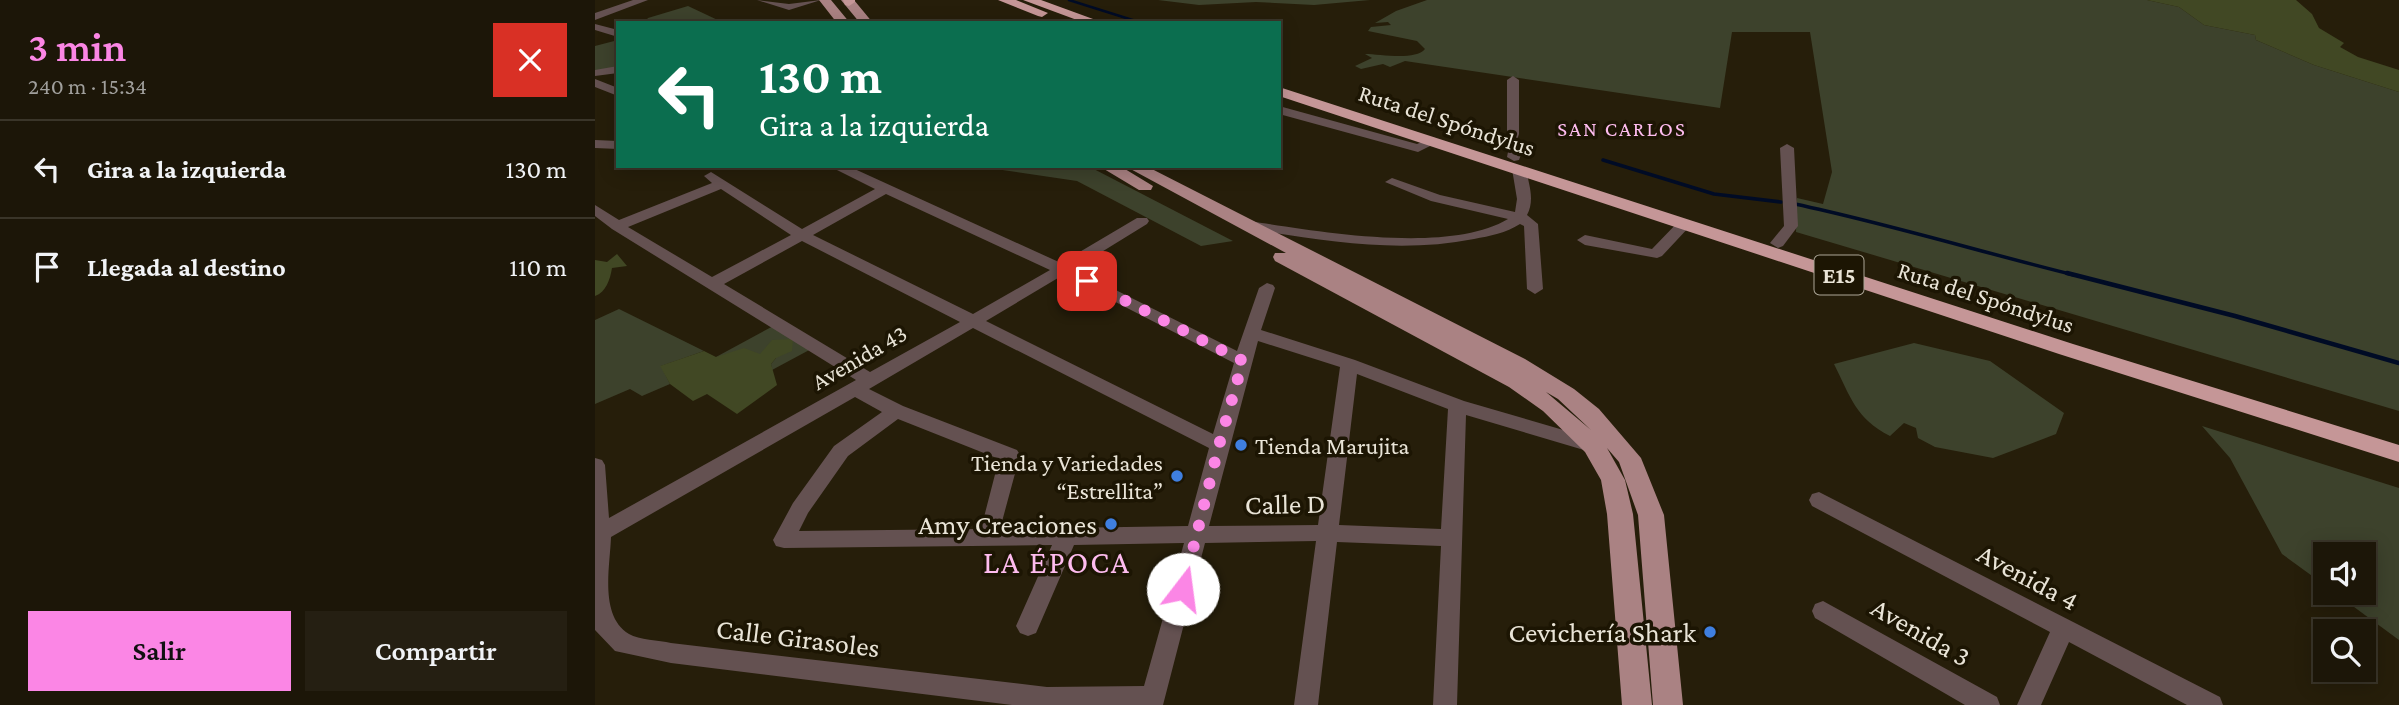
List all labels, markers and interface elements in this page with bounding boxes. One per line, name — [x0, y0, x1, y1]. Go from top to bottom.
text: 3 min — [28, 23, 126, 70]
button: close — [493, 23, 567, 97]
icon: left — [644, 49, 735, 140]
text: 130 m — [759, 49, 882, 104]
text: 240 m · 15:34 — [28, 73, 147, 99]
street label: Ruta del Spóndylus — [1355, 79, 1539, 161]
text: Gira a la izquierda — [759, 107, 989, 143]
district label: SAN CARLOS — [1557, 117, 1687, 141]
icon: left — [28, 150, 66, 188]
text: Gira a la izquierda — [87, 155, 286, 184]
text: 130 m — [506, 155, 567, 184]
icon: arrive — [28, 248, 66, 286]
pin — [1057, 251, 1117, 311]
text: Llegada al destino — [87, 253, 286, 282]
text: 110 m — [509, 253, 567, 282]
road number: E15 — [1815, 256, 1863, 294]
street label: Ruta del Spóndylus — [1894, 256, 2078, 338]
icon: arrive — [1068, 262, 1106, 300]
street label: Avenida 43 — [807, 319, 911, 395]
place label: Tienda Marujita — [1255, 432, 1409, 459]
marker: Tienda Marujita — [1233, 437, 1249, 453]
place label: Tienda y Variedades “Estrellita” — [971, 449, 1163, 504]
marker: Tienda y Variedades “Estrellita” — [1169, 468, 1185, 484]
street label: Calle D — [1245, 488, 1325, 520]
place label: Amy Creaciones — [918, 509, 1097, 540]
marker: Amy Creaciones — [1103, 516, 1119, 532]
street label: Avenida 4 — [1972, 538, 2084, 616]
map controls — [2313, 542, 2376, 682]
button: sound — [2313, 542, 2376, 605]
district label: LA ÉPOCA — [983, 544, 1131, 580]
position arrow — [1146, 552, 1220, 626]
street label: Avenida 3 — [1866, 591, 1976, 673]
button: Salir — [28, 611, 291, 691]
button: Compartir — [305, 611, 567, 691]
street label: Calle Girasoles — [714, 613, 882, 663]
place label: Cevichería Shark — [1509, 617, 1697, 648]
button: search — [2313, 619, 2376, 682]
marker: Cevichería Shark — [1702, 624, 1718, 640]

